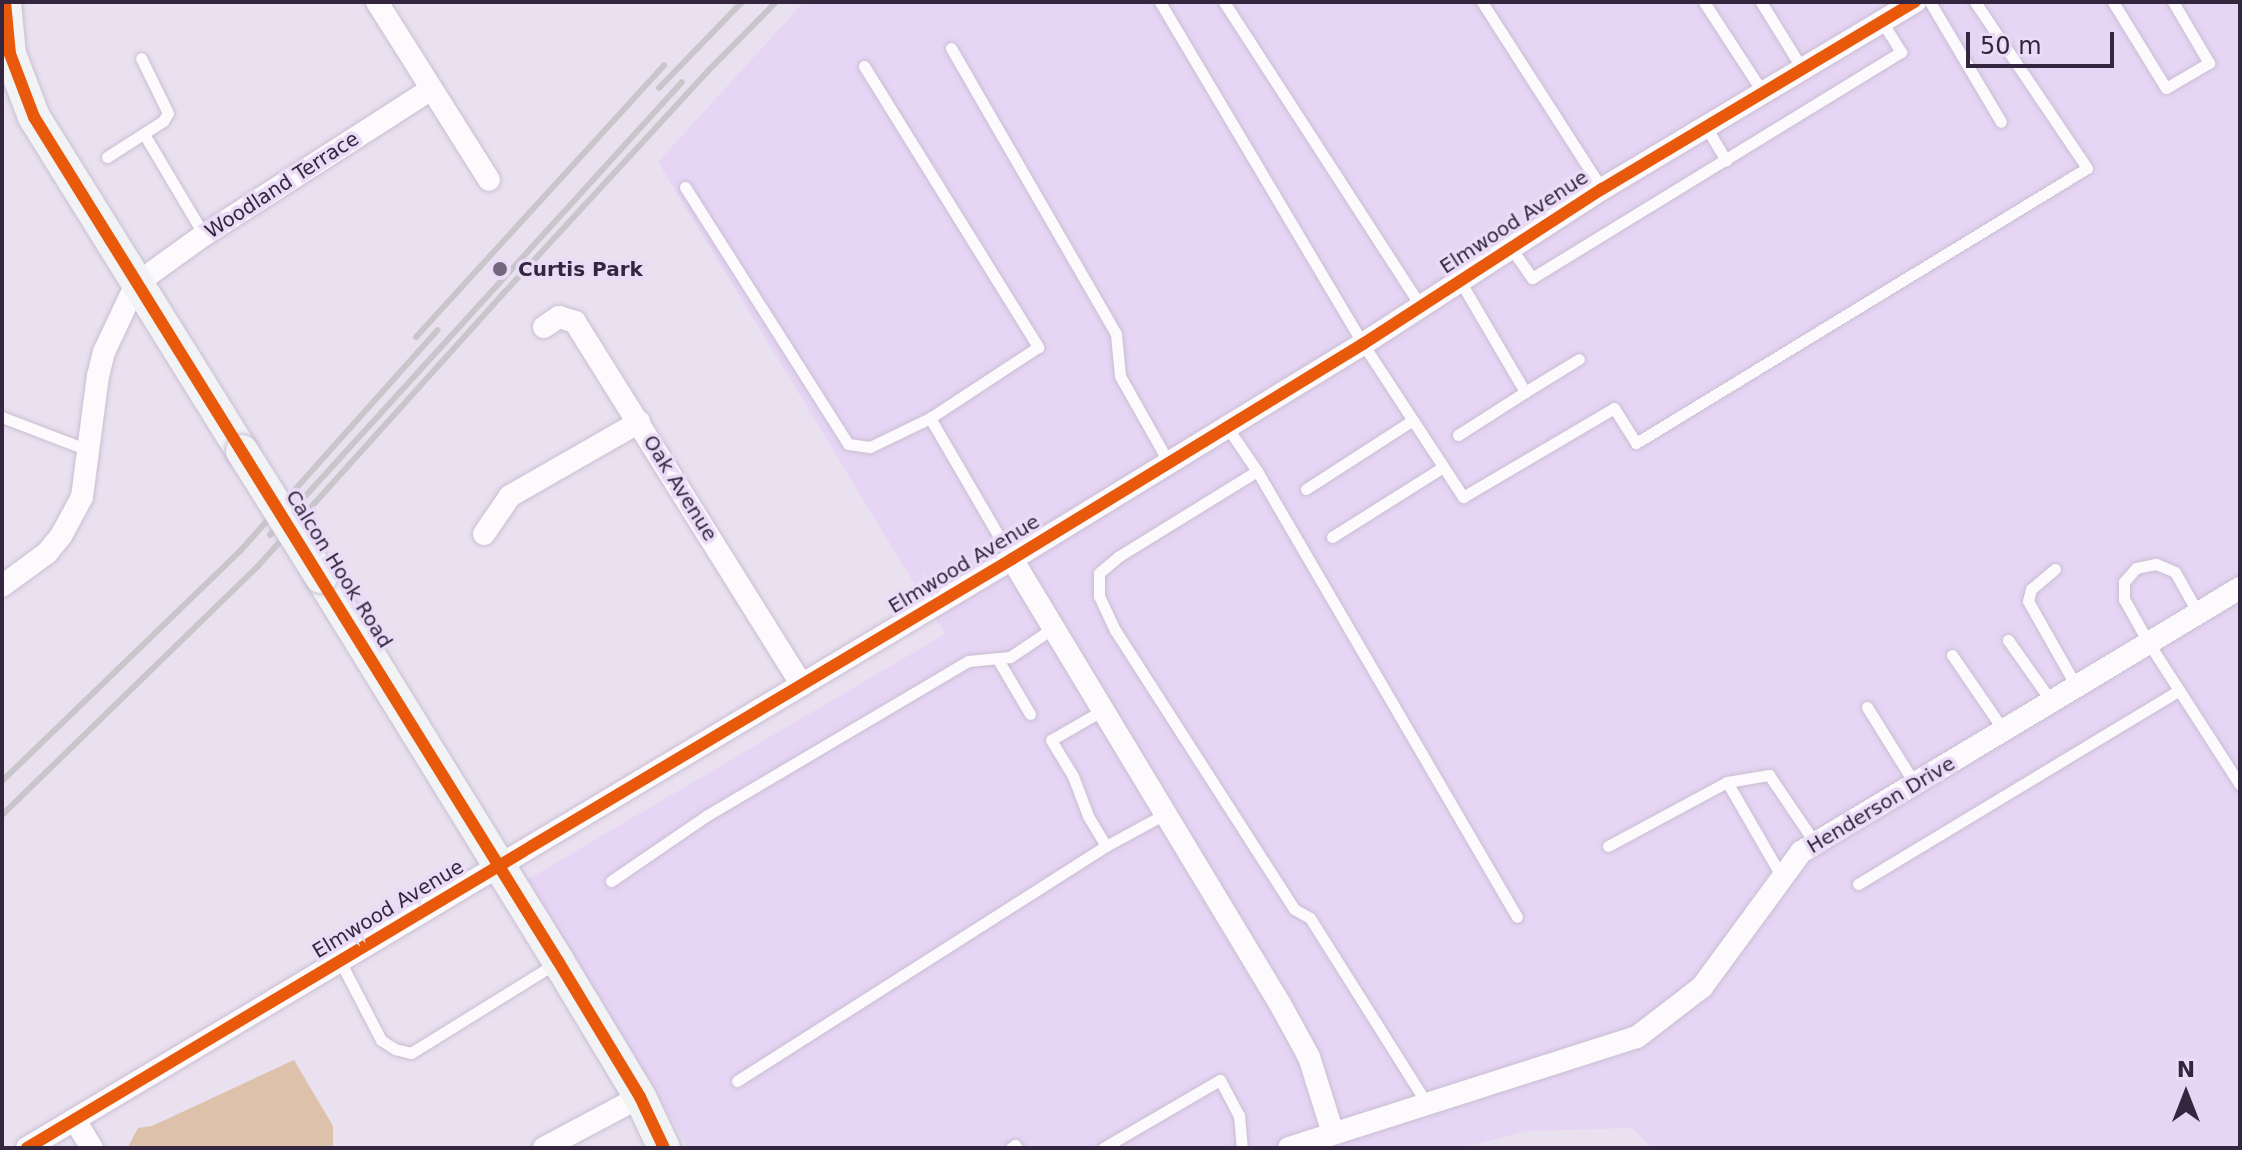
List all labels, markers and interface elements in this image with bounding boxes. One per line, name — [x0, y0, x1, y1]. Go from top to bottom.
scale bar — [1970, 16, 2118, 66]
text: 50 m — [1980, 32, 2042, 60]
street label: Woodland Terrace — [201, 126, 363, 244]
street label: Elmwood Avenue — [1435, 165, 1593, 279]
place label: Curtis Park — [518, 257, 643, 281]
marker: Curtis Park — [489, 258, 511, 280]
street label: Oak Avenue — [638, 431, 722, 545]
street label: Calcon Hook Road — [281, 486, 397, 652]
street label: Elmwood Avenue — [884, 509, 1044, 619]
street label: Henderson Drive — [1803, 751, 1959, 859]
street label: Elmwood Avenue — [308, 854, 468, 964]
north arrow — [2146, 1054, 2226, 1134]
text: N — [2177, 1057, 2195, 1082]

